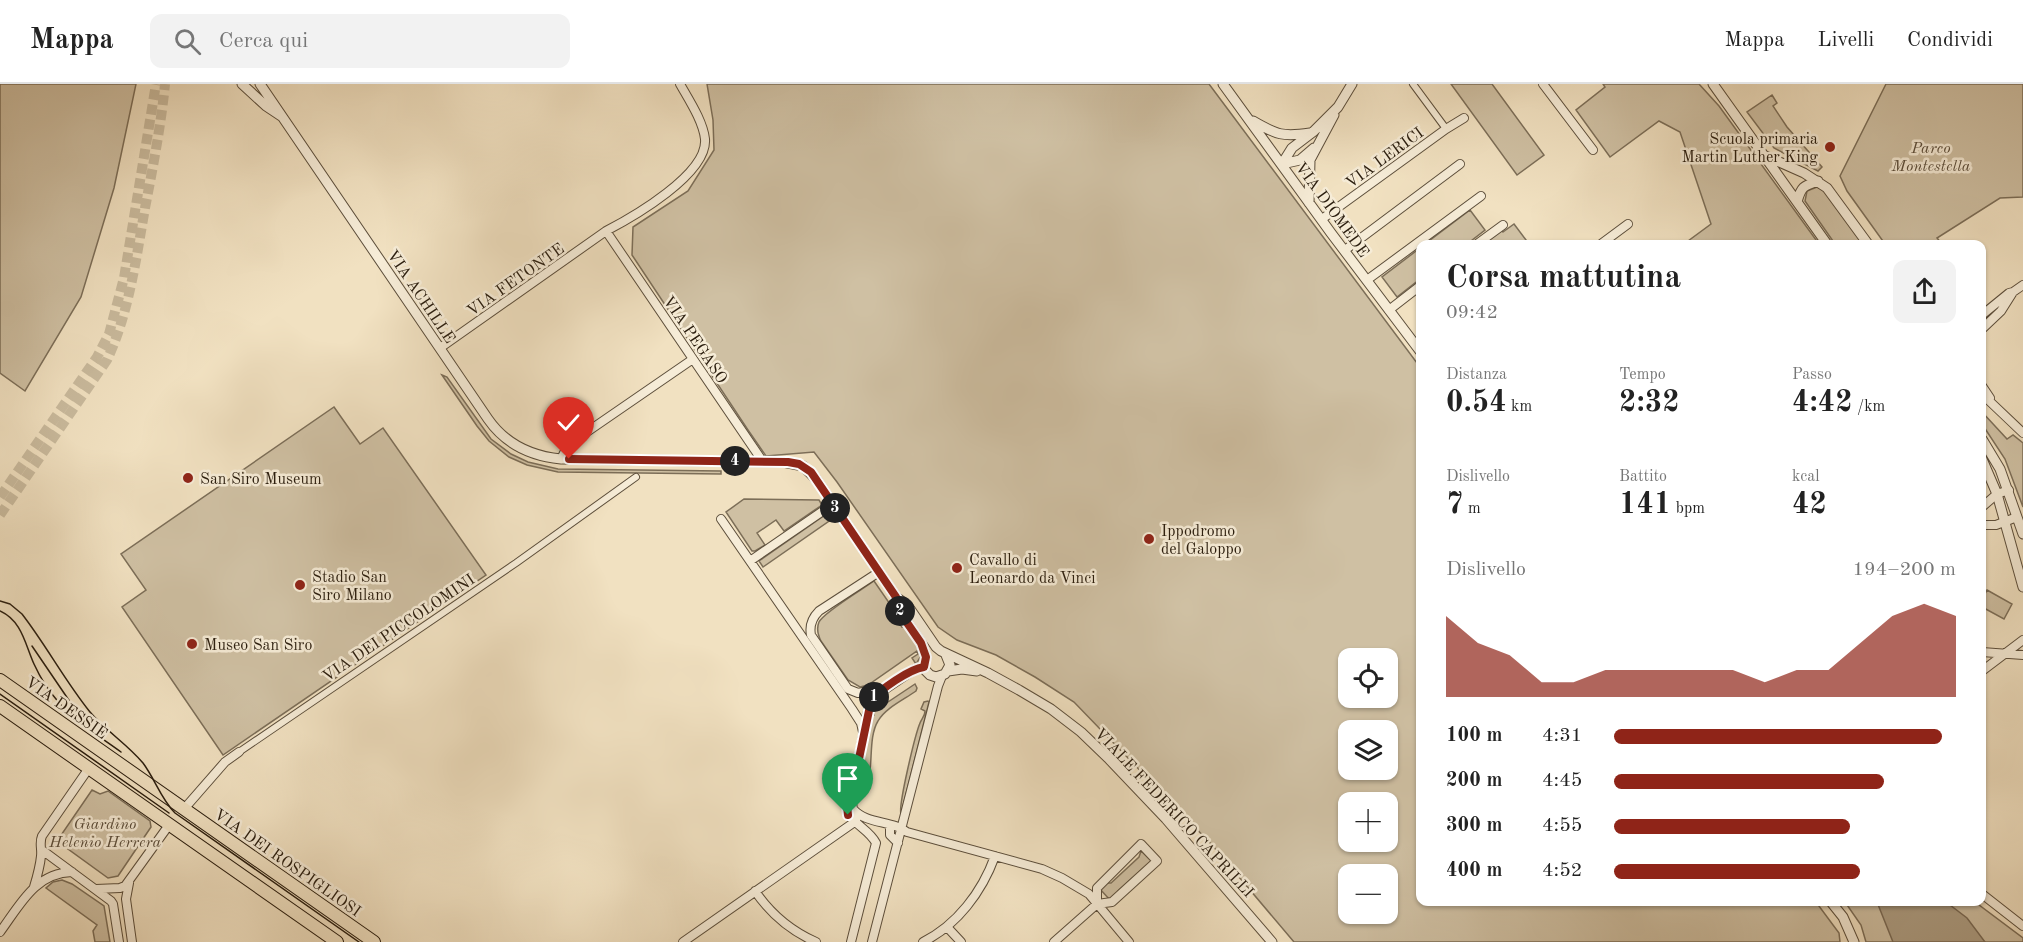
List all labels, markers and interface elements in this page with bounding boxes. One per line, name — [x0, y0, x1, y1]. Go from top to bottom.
search box — [150, 14, 570, 68]
icon: search — [171, 25, 204, 58]
text: Mappa — [30, 27, 114, 55]
text: Cerca qui — [219, 30, 308, 52]
text: Mappa — [1724, 30, 1785, 51]
text: Livelli — [1818, 30, 1874, 51]
text: Condividi — [1907, 30, 1993, 51]
street label: VIA LERICI — [1343, 125, 1427, 192]
place label: Scuola primaria Martin Luther King — [1681, 132, 1818, 166]
marker: Scuola primaria Martin Luther King — [1823, 140, 1837, 154]
park label: Parco Montestella — [1891, 141, 1971, 175]
street label: VIA DIOMEDE — [1292, 160, 1371, 261]
street label: VIA FETONTE — [465, 241, 568, 320]
street label: VIA ACHILLE — [383, 247, 457, 347]
button: share — [1893, 260, 1956, 323]
text: Corsa mattutina — [1446, 262, 1681, 295]
street label: VIA PEGASO — [659, 294, 729, 387]
text: 09:42 — [1446, 303, 1498, 323]
text: Distanza — [1446, 367, 1507, 383]
text: Tempo — [1619, 367, 1666, 383]
text: Passo — [1792, 367, 1832, 383]
text: 0.54 — [1446, 388, 1507, 418]
text: 2:32 — [1619, 388, 1680, 418]
text: 4:42 — [1792, 388, 1853, 418]
pin — [543, 397, 594, 459]
text: km — [1507, 399, 1532, 415]
text: /km — [1853, 399, 1885, 415]
icon: check — [552, 406, 585, 439]
pin: 4 — [720, 446, 750, 476]
text: 4 — [730, 453, 740, 469]
text: Dislivello — [1446, 469, 1510, 485]
text: Battito — [1619, 469, 1667, 485]
text: kcal — [1792, 469, 1820, 485]
marker: San Siro Museum — [181, 471, 195, 485]
place label: San Siro Museum — [200, 472, 322, 488]
text: 7 — [1446, 490, 1463, 520]
text: 141 — [1619, 490, 1671, 520]
text: 42 — [1792, 490, 1827, 520]
pin: 3 — [820, 493, 850, 523]
text: 3 — [830, 500, 840, 516]
text: m — [1463, 501, 1481, 517]
text: bpm — [1671, 501, 1705, 517]
place label: Ippodromo del Galoppo — [1161, 524, 1242, 558]
marker: Ippodromo del Galoppo — [1142, 532, 1156, 546]
place label: Cavallo di Leonardo da Vinci — [969, 553, 1096, 587]
text: Dislivello — [1446, 560, 1526, 580]
text: 194–200 m — [1853, 560, 1956, 580]
marker: Cavallo di Leonardo da Vinci — [950, 561, 964, 575]
place label: Stadio San Siro Milano — [312, 570, 392, 604]
street label: VIA DEI PICCOLOMINI — [320, 572, 478, 686]
marker: Stadio San Siro Milano — [293, 578, 307, 592]
pin: 2 — [885, 596, 915, 626]
text: 2 — [895, 603, 905, 619]
marker: Museo San Siro — [185, 637, 199, 651]
place label: Museo San Siro — [204, 638, 312, 654]
map controls — [1338, 648, 1398, 924]
button: locate — [1338, 648, 1398, 708]
street label: VIA DESSIÈ — [22, 671, 112, 743]
pin: 1 — [859, 682, 889, 712]
text: 1 — [869, 689, 879, 705]
button: layers — [1338, 720, 1398, 780]
street label: VIALE FEDERICO CAPRILLI — [1091, 726, 1256, 901]
text: 100 m — [1446, 726, 1502, 746]
text: 4:31 — [1542, 726, 1582, 746]
pin — [822, 753, 873, 815]
icon: arrive — [831, 762, 864, 795]
text: 200 m — [1446, 771, 1502, 791]
text: 4:45 — [1542, 771, 1582, 791]
button: + — [1338, 792, 1398, 852]
street label: VIA DEI ROSPIGLIOSI — [210, 807, 363, 920]
text: 300 m — [1446, 816, 1502, 836]
text: 4:55 — [1542, 816, 1582, 836]
park label: Giardino Helenio Herrera — [48, 817, 161, 851]
text: 400 m — [1446, 861, 1502, 881]
text: 4:52 — [1542, 861, 1582, 881]
button: − — [1338, 864, 1398, 924]

